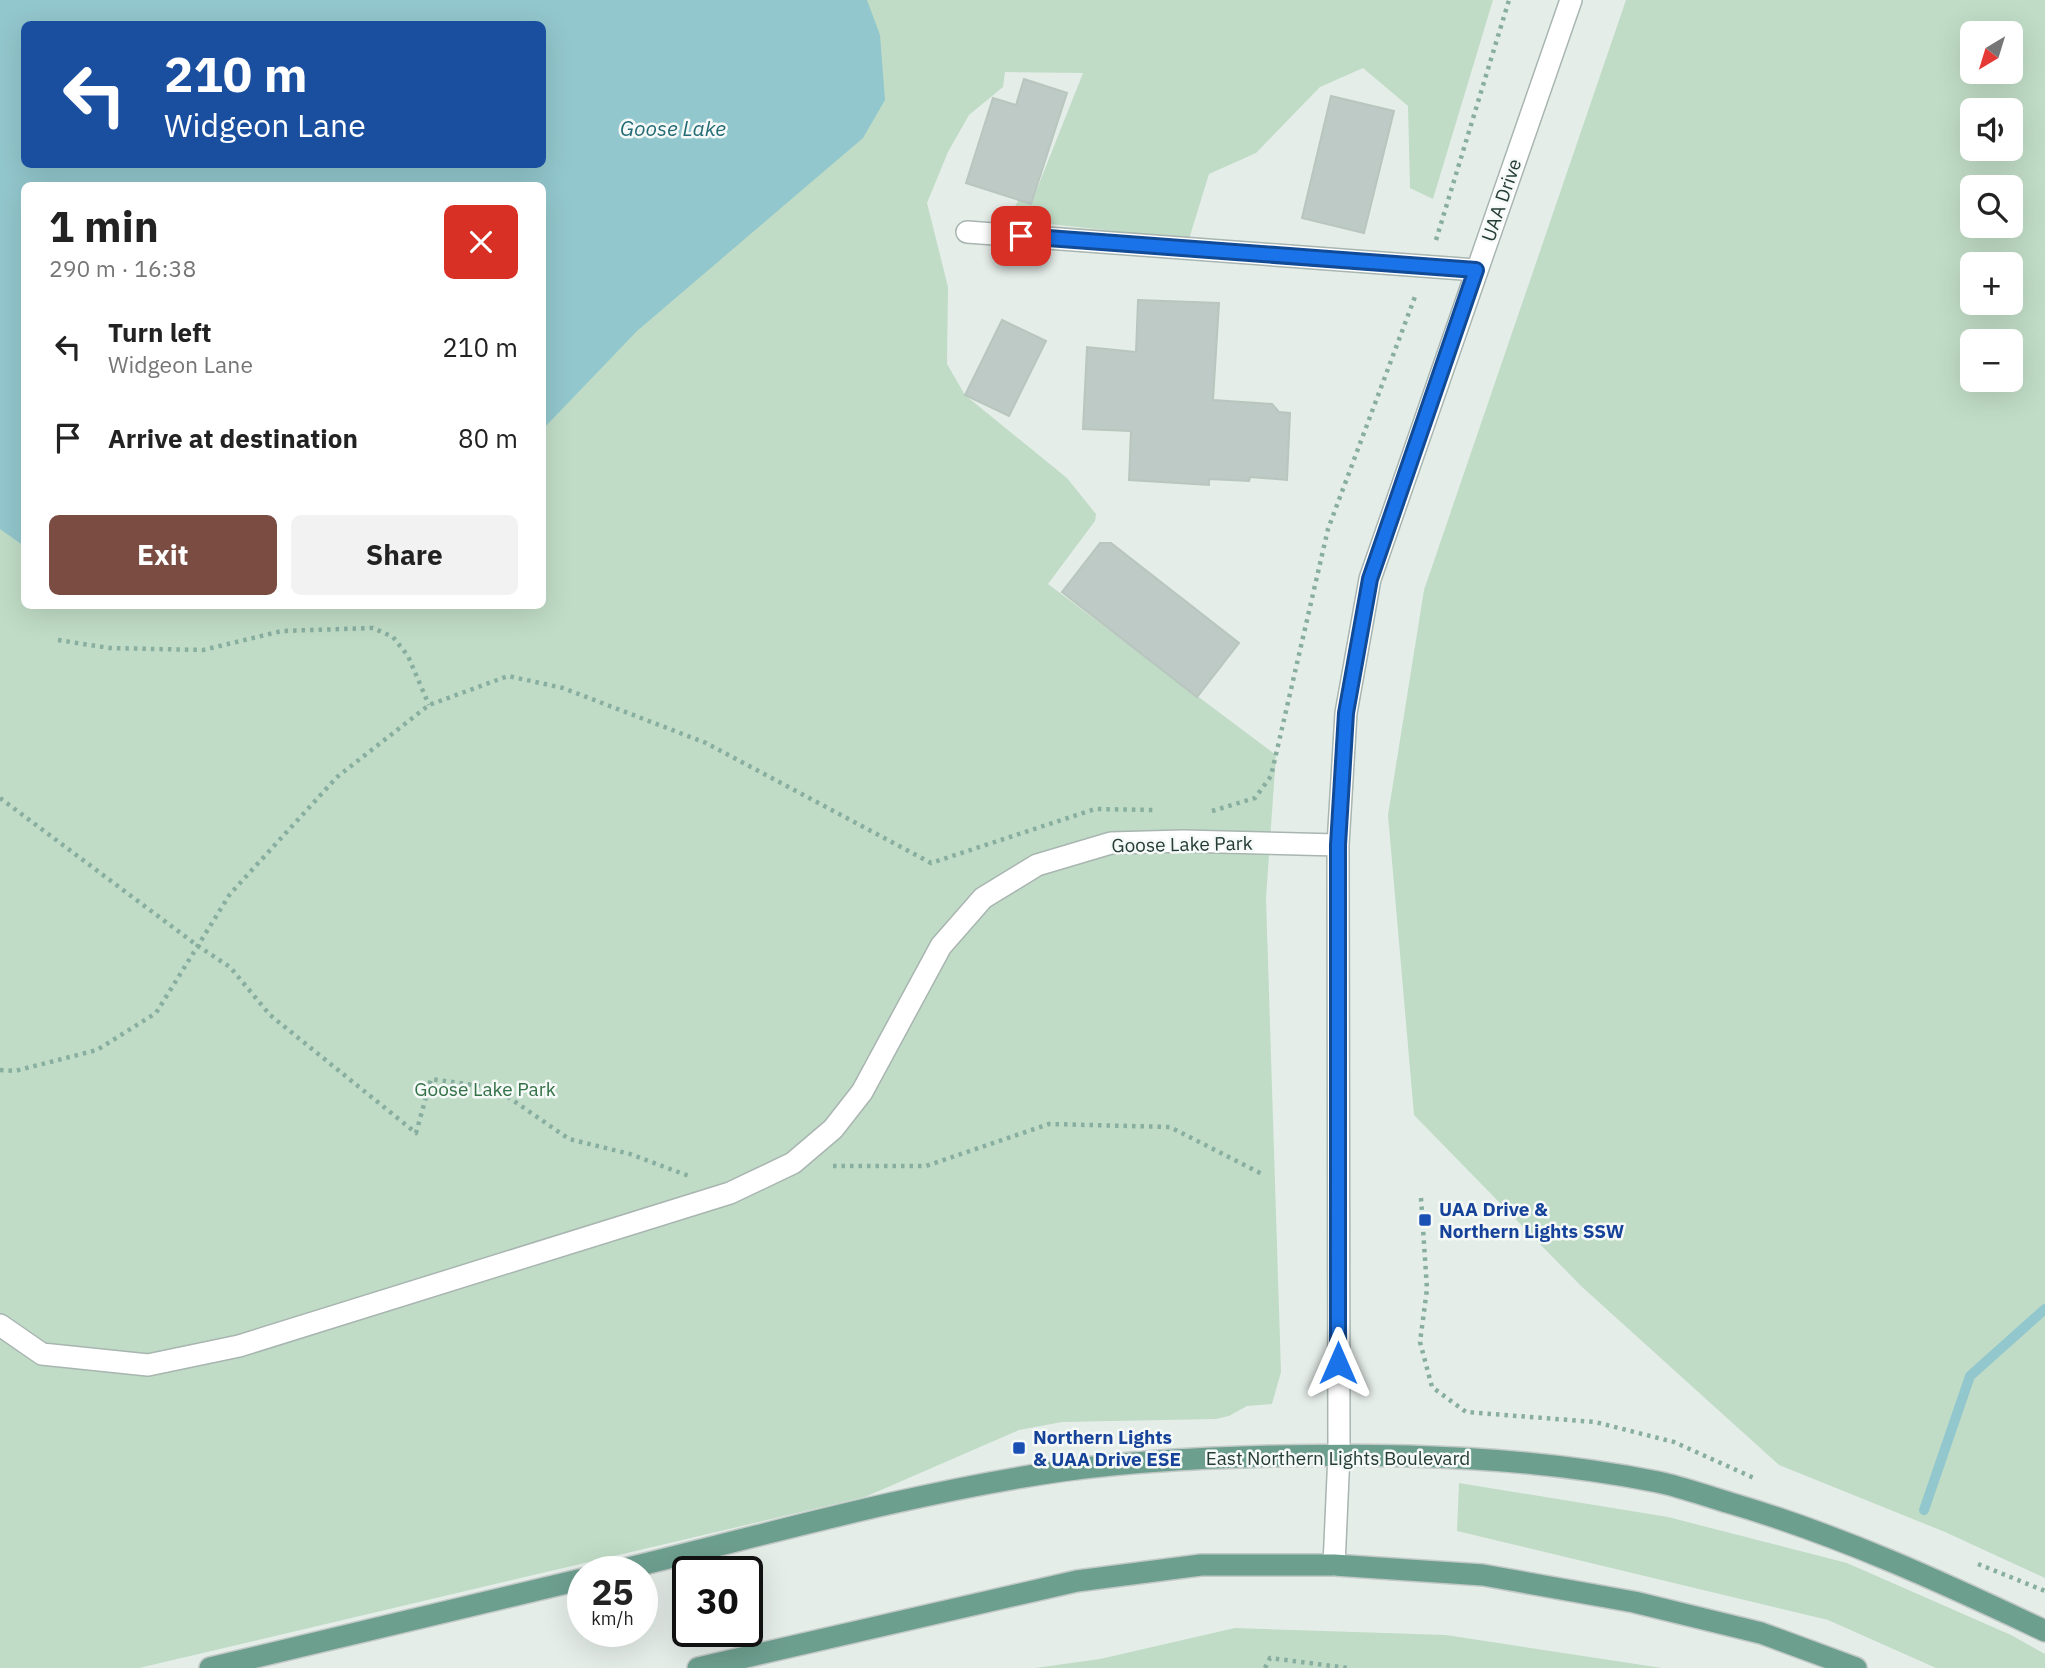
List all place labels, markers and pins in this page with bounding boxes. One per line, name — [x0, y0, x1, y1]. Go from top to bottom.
pin — [991, 206, 1051, 266]
place label: UAA Drive & Northern Lights SSW — [1439, 1197, 1624, 1243]
marker: UAA Drive & Northern Lights SSW — [1417, 1212, 1433, 1228]
place label: Northern Lights & UAA Drive ESE — [1033, 1425, 1181, 1471]
marker: Northern Lights & UAA Drive ESE — [1011, 1440, 1027, 1456]

